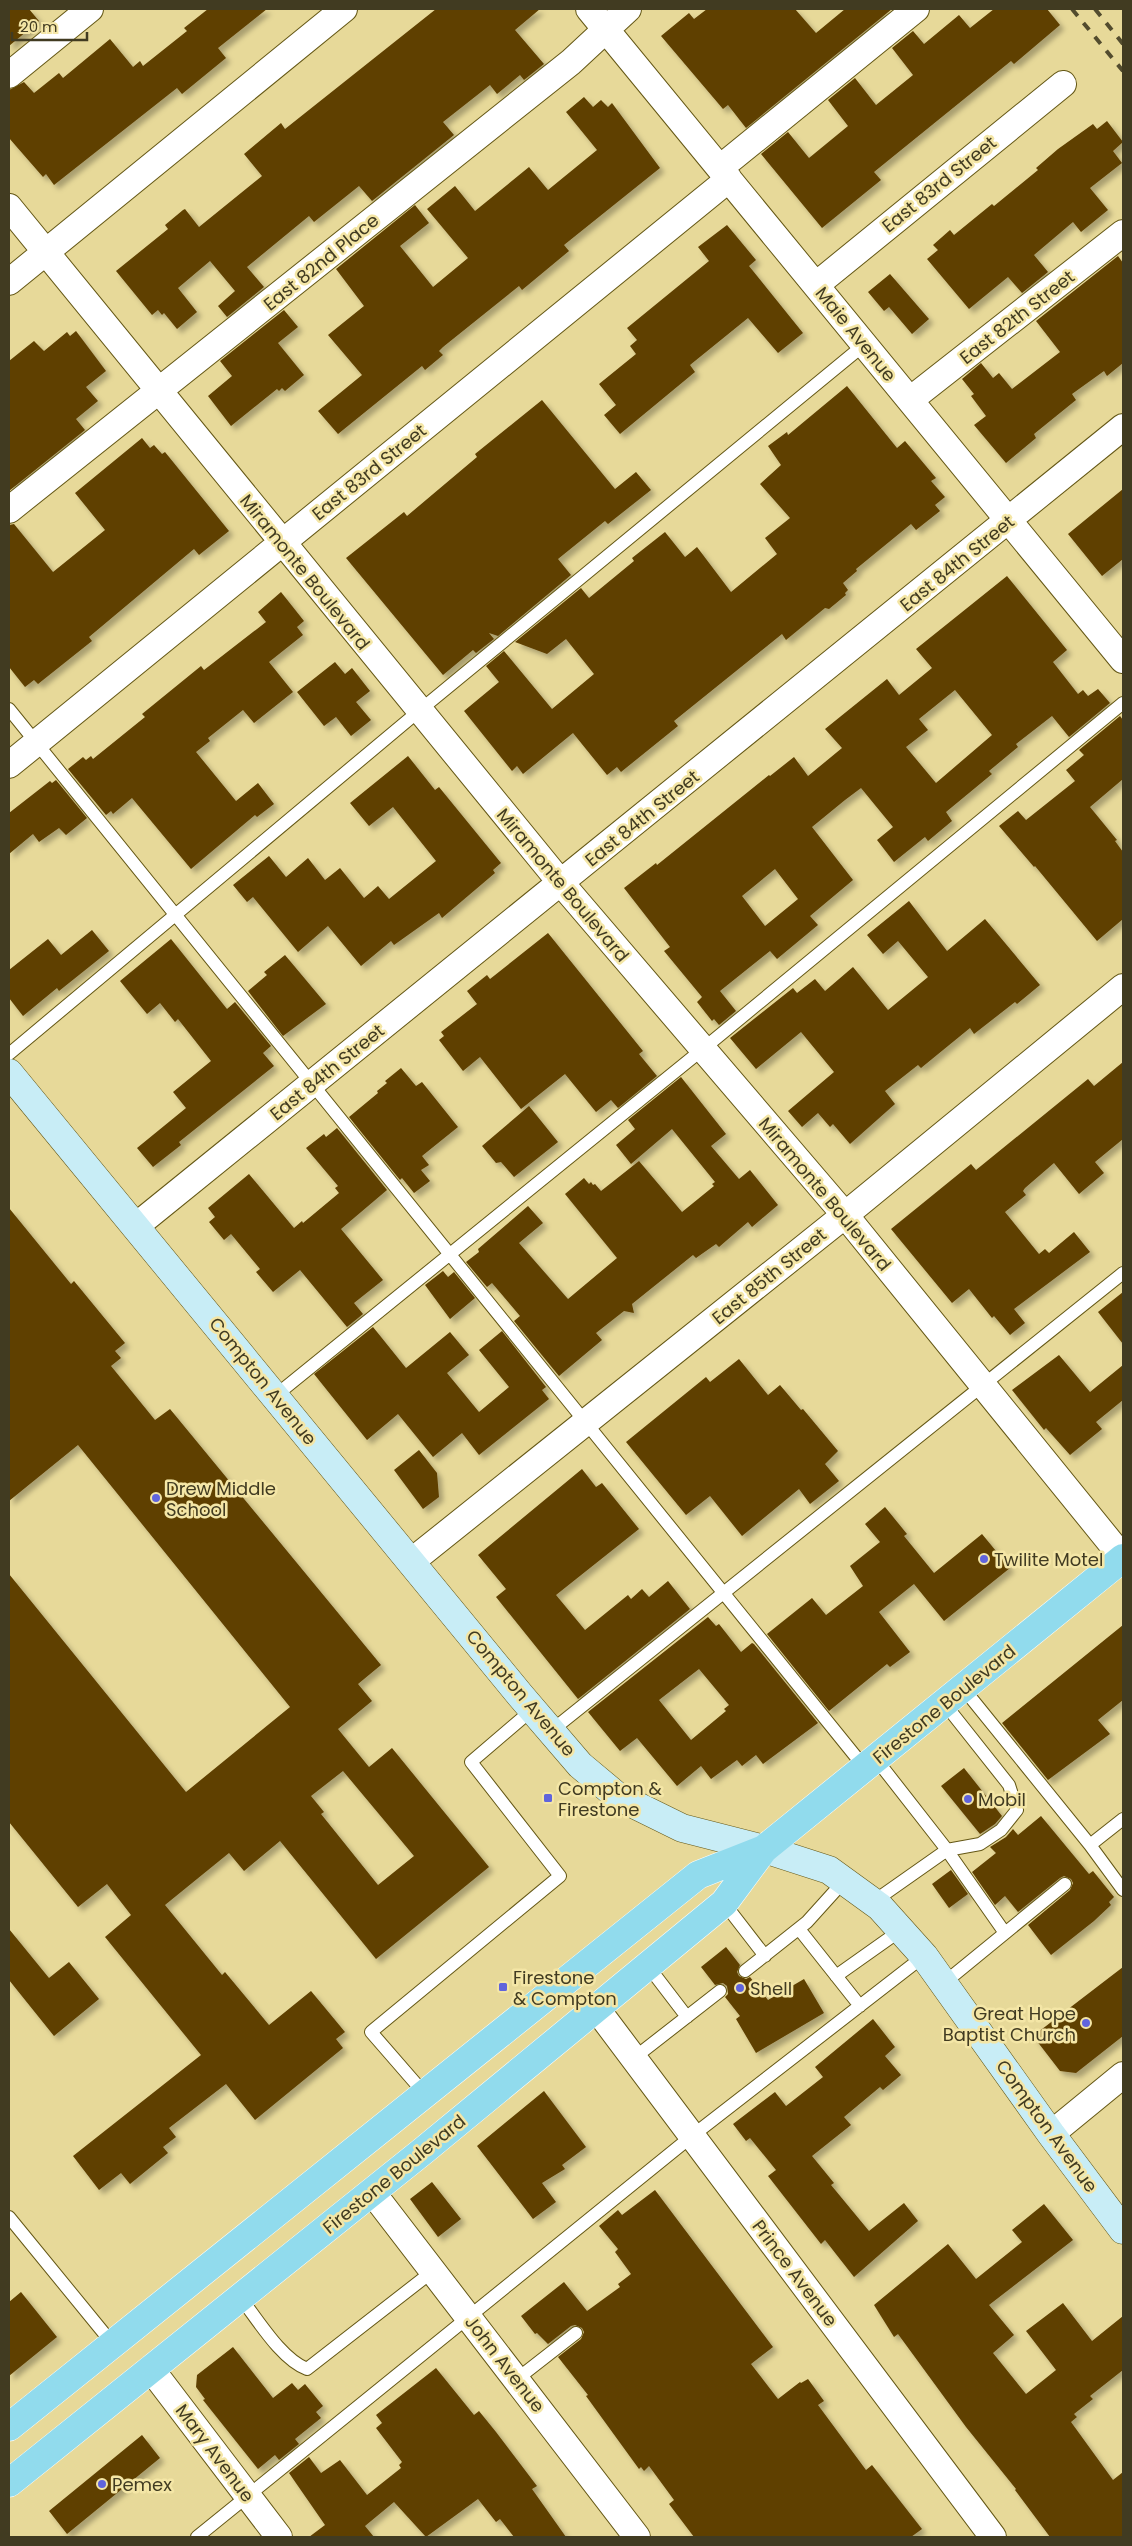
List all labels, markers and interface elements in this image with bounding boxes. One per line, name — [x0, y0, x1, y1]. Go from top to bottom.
scale bar — [12, 10, 88, 42]
text: 20 m — [20, 16, 58, 37]
street label: East 83rd Street — [877, 130, 1001, 238]
street label: East 82nd Place — [258, 208, 384, 316]
street label: East 82th Street — [954, 264, 1080, 370]
street label: Maie Avenue — [810, 281, 902, 387]
street label: East 83rd Street — [307, 418, 431, 526]
street label: Miramonte Boulevard — [234, 489, 376, 655]
street label: East 84th Street — [895, 509, 1019, 617]
street label: East 84th Street — [580, 764, 704, 872]
street label: Miramonte Boulevard — [491, 803, 635, 967]
street label: East 84th Street — [265, 1018, 389, 1126]
street label: Miramonte Boulevard — [753, 1112, 897, 1276]
street label: East 85th Street — [707, 1222, 831, 1330]
street label: Compton Avenue — [204, 1312, 322, 1450]
place label: Drew Middle School — [166, 1476, 276, 1522]
marker: Drew Middle School — [150, 1492, 162, 1504]
place label: Twilite Motel — [994, 1547, 1103, 1572]
marker: Twilite Motel — [978, 1553, 990, 1565]
street label: Compton Avenue — [461, 1624, 581, 1762]
street label: Firestone Boulevard — [867, 1639, 1021, 1769]
place label: Compton & Firestone — [558, 1776, 663, 1822]
place label: Mobil — [978, 1787, 1026, 1812]
marker: Compton & Firestone — [542, 1792, 554, 1804]
marker: Mobil — [962, 1793, 974, 1805]
place label: Firestone & Compton — [513, 1965, 617, 2011]
place label: Shell — [750, 1976, 792, 2001]
marker: Firestone & Compton — [497, 1981, 509, 1993]
marker: Shell — [734, 1982, 746, 1994]
place label: Great Hope Baptist Church — [943, 2001, 1076, 2047]
marker: Great Hope Baptist Church — [1080, 2017, 1092, 2029]
street label: Compton Avenue — [990, 2055, 1104, 2197]
street label: Firestone Boulevard — [317, 2109, 471, 2239]
street label: Prince Avenue — [747, 2215, 843, 2331]
street label: John Avenue — [459, 2310, 551, 2418]
street label: Mary Avenue — [170, 2399, 260, 2507]
place label: Pemex — [112, 2472, 172, 2497]
marker: Pemex — [96, 2478, 108, 2490]

